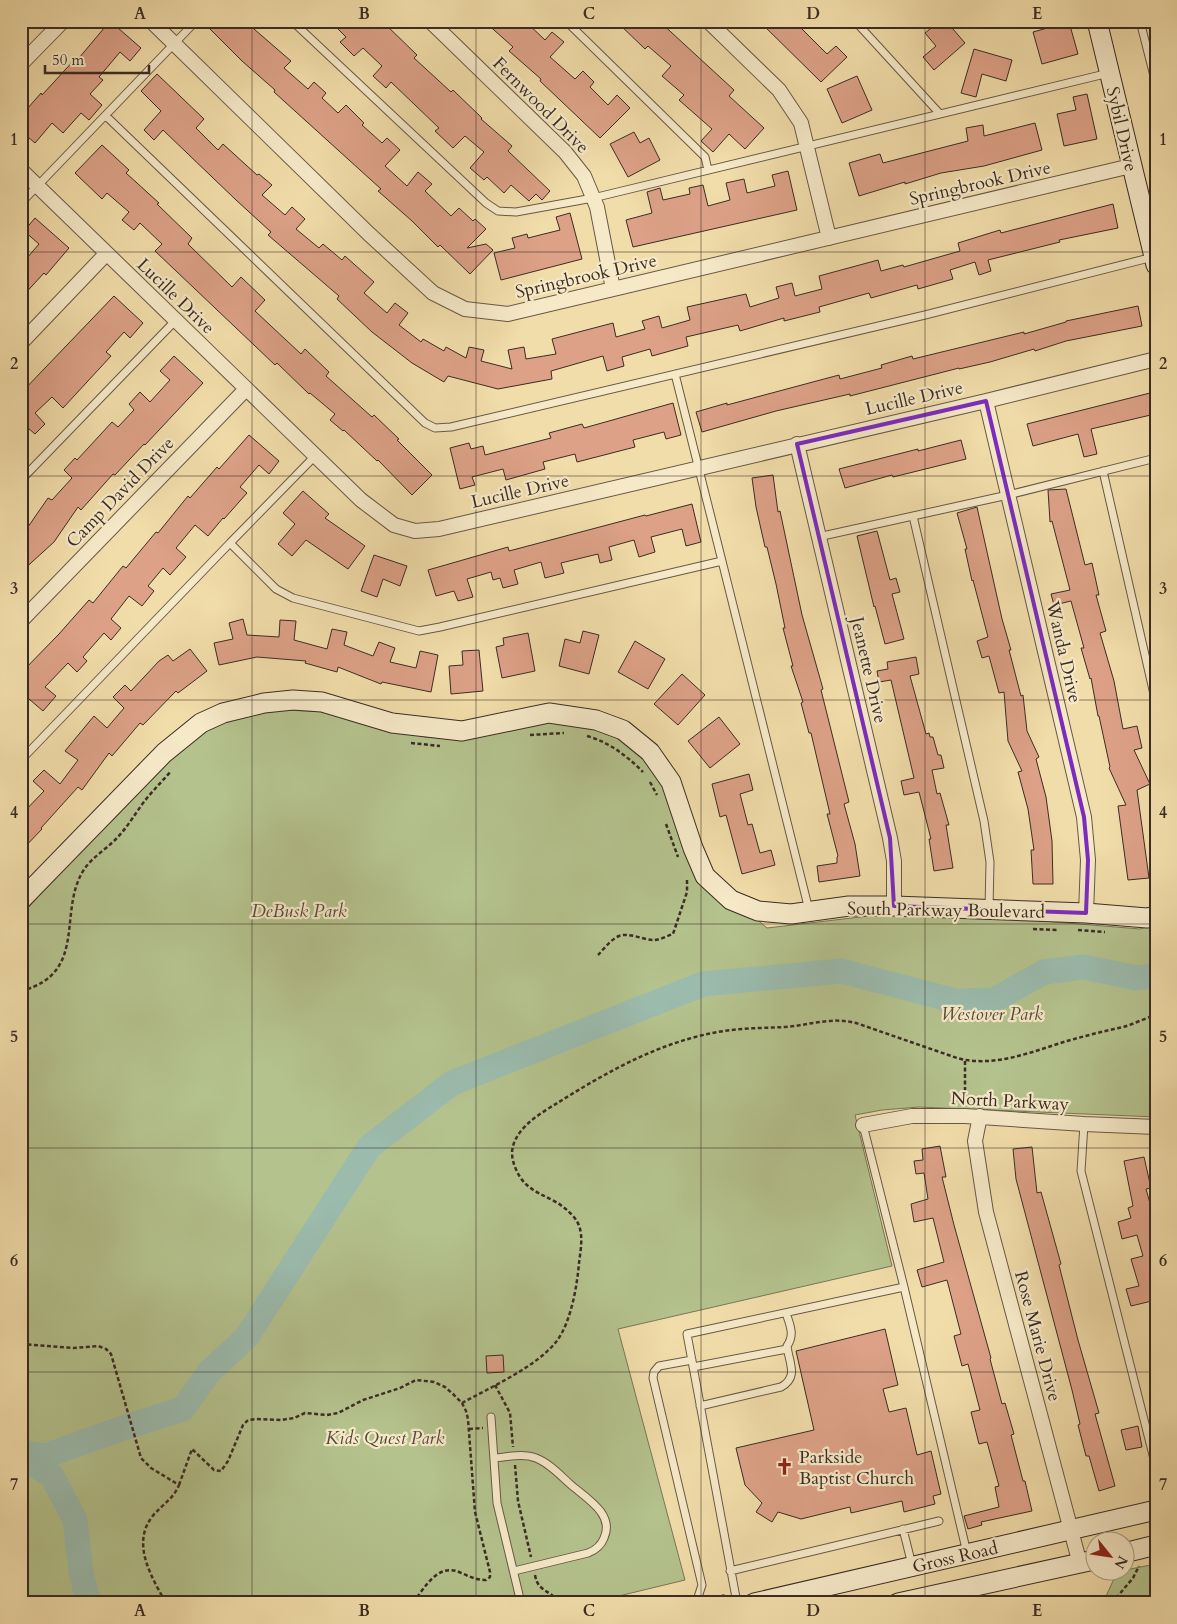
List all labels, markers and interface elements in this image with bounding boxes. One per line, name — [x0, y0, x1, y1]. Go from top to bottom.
text: A — [134, 3, 146, 25]
text: B — [358, 3, 370, 25]
text: C — [583, 3, 595, 25]
text: D — [806, 3, 820, 25]
text: E — [1032, 3, 1042, 25]
scale bar — [45, 42, 149, 74]
text: 50 m — [52, 50, 84, 70]
street label: Fernwood Drive — [487, 52, 594, 159]
street label: Sybil Drive — [1100, 84, 1143, 174]
text: 1 — [10, 129, 18, 151]
text: 1 — [1159, 129, 1167, 151]
street label: Springbrook Drive — [907, 155, 1053, 212]
street label: Springbrook Drive — [513, 248, 659, 305]
street label: Lucille Drive — [131, 253, 220, 340]
text: 2 — [10, 353, 18, 375]
text: 2 — [1159, 353, 1167, 375]
street label: Lucille Drive — [863, 375, 966, 422]
street label: Camp David Drive — [61, 431, 180, 553]
street label: Lucille Drive — [469, 468, 572, 515]
text: 3 — [10, 578, 18, 600]
text: 3 — [1159, 578, 1167, 600]
street label: Wanda Drive — [1039, 598, 1087, 705]
street label: Jeanette Drive — [843, 612, 893, 726]
text: 4 — [10, 802, 18, 824]
text: 4 — [1159, 802, 1167, 824]
street label: South Parkway Boulevard — [847, 896, 1046, 925]
park label: DeBusk Park — [251, 899, 347, 924]
park label: Westover Park — [941, 1002, 1043, 1027]
text: 5 — [10, 1026, 18, 1048]
text: 5 — [1159, 1026, 1167, 1048]
street label: North Parkway — [950, 1086, 1070, 1117]
text: 6 — [10, 1250, 18, 1272]
text: 6 — [1159, 1250, 1167, 1272]
street label: Rose Marie Drive — [1008, 1268, 1067, 1404]
park label: Kids Quest Park — [326, 1426, 444, 1451]
place label: Parkside Baptist Church — [799, 1445, 914, 1491]
church icon: Parkside Baptist Church — [775, 1457, 795, 1477]
text: 7 — [10, 1474, 18, 1496]
text: 7 — [1159, 1474, 1167, 1496]
north arrow — [1084, 1532, 1134, 1582]
street label: Gross Road — [910, 1535, 1001, 1579]
text: N — [1110, 1552, 1132, 1572]
text: A — [134, 1600, 146, 1622]
text: B — [358, 1600, 370, 1622]
text: C — [583, 1600, 595, 1622]
text: D — [806, 1600, 820, 1622]
text: E — [1032, 1600, 1042, 1622]

